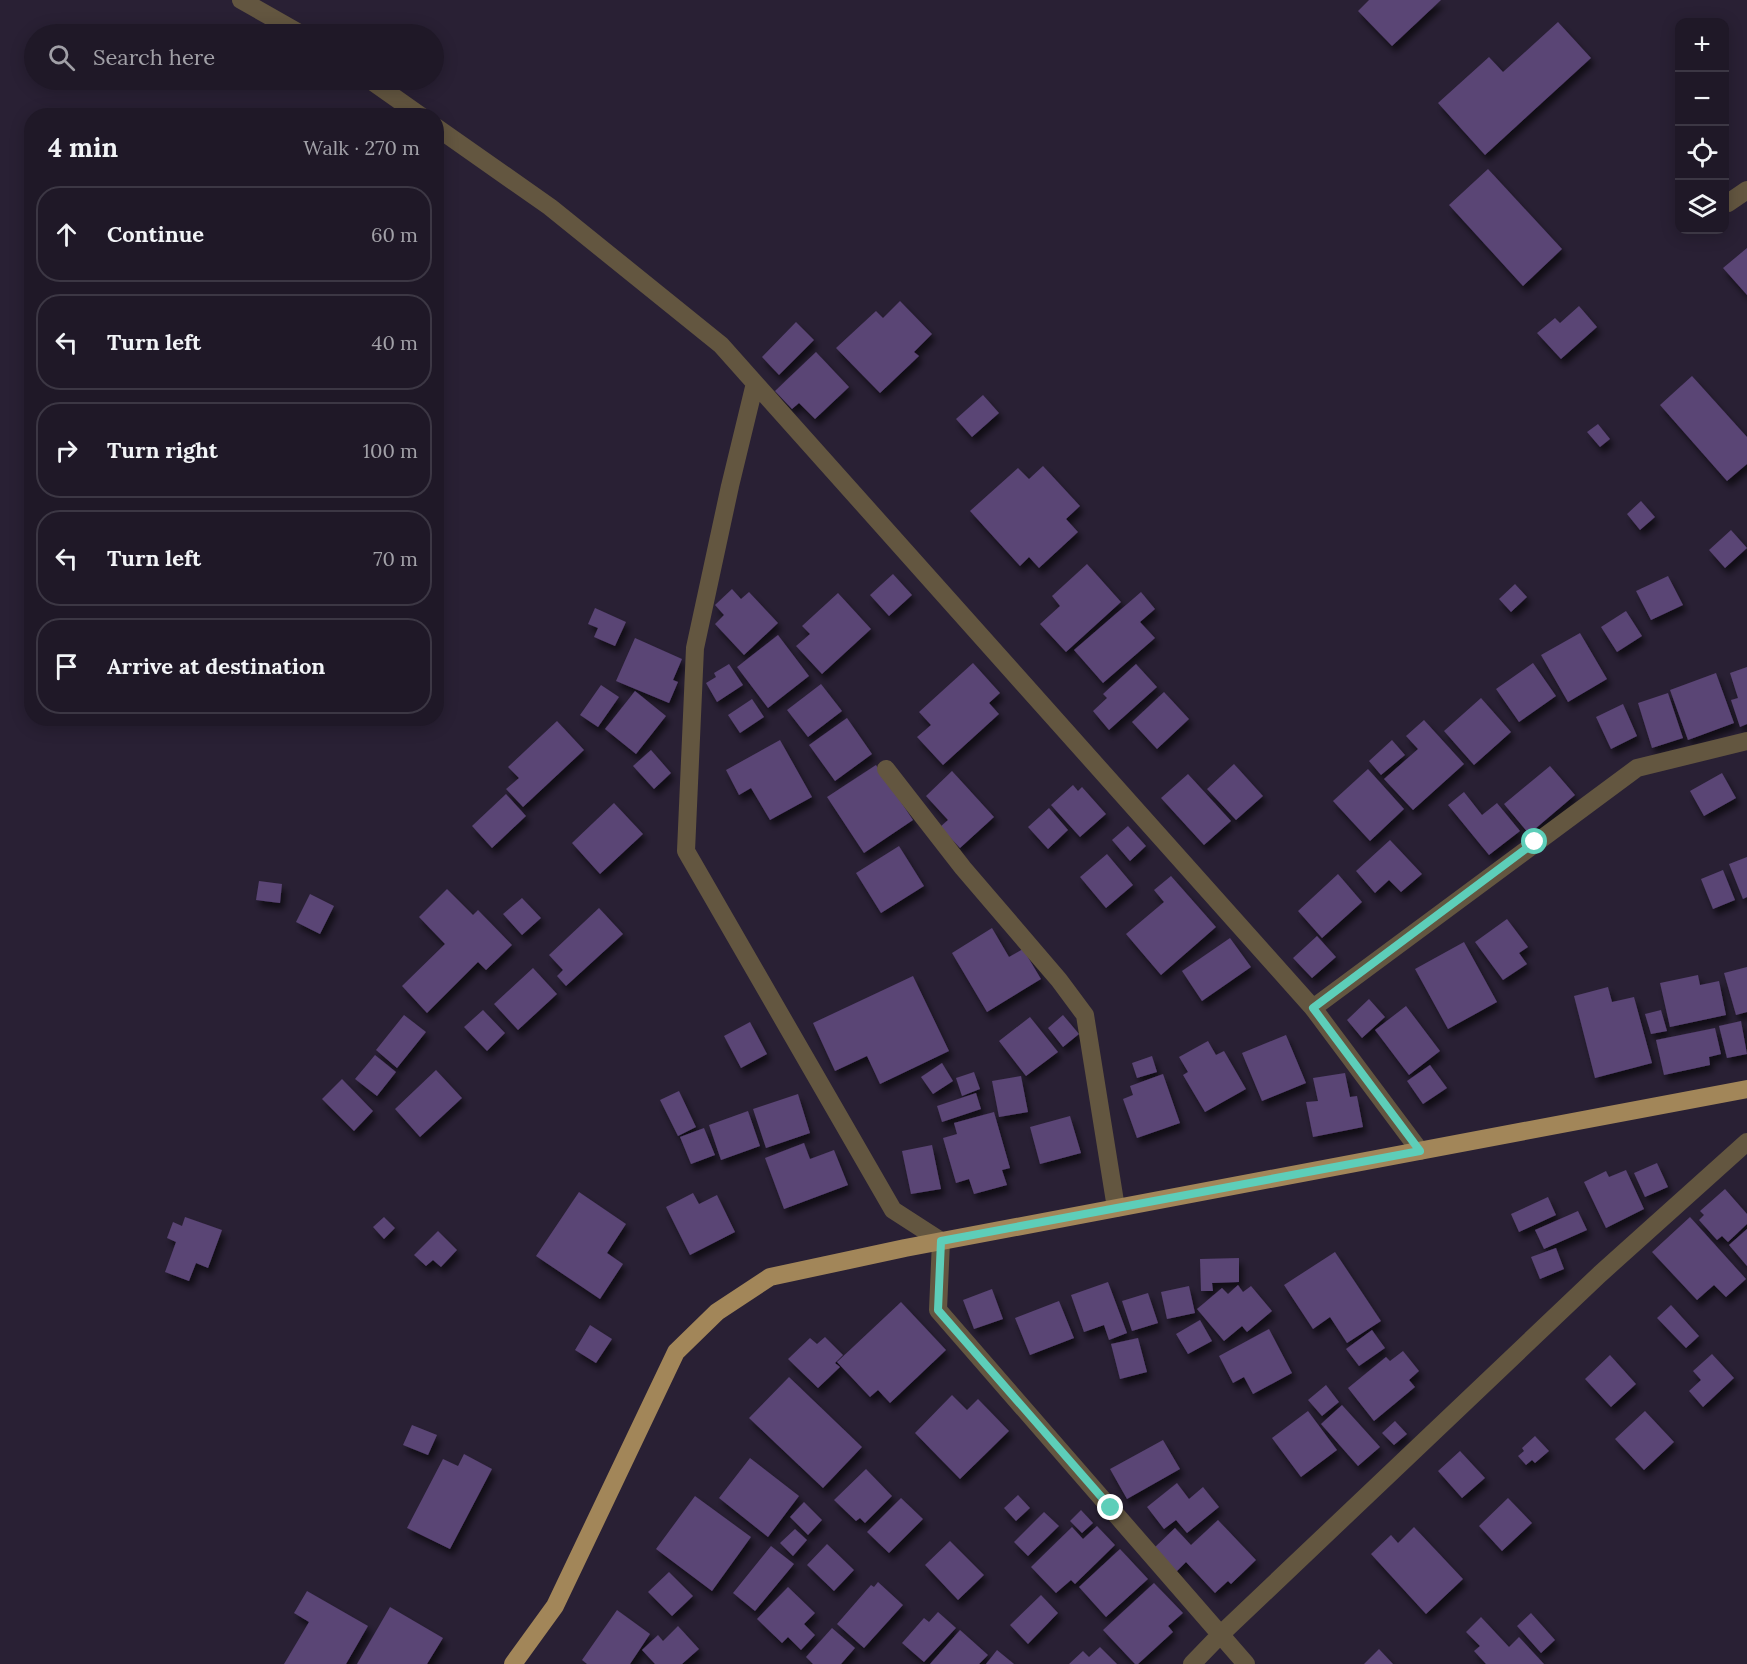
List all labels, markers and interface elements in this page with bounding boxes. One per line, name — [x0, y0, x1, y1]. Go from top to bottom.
map controls — [1675, 18, 1729, 234]
button: + — [1675, 18, 1729, 72]
search box — [24, 24, 444, 90]
icon: search — [45, 41, 78, 74]
text: Search here — [93, 43, 215, 71]
button: − — [1675, 72, 1729, 126]
button: locate — [1675, 126, 1729, 180]
text: 4 min — [48, 131, 118, 164]
text: Walk · 270 m — [303, 135, 420, 160]
button: layers — [1675, 180, 1729, 234]
icon: ahead — [50, 218, 83, 251]
text: Continue — [107, 220, 204, 248]
text: 60 m — [371, 222, 418, 247]
icon: left — [50, 326, 83, 359]
text: Turn left — [107, 328, 201, 356]
text: 40 m — [372, 330, 418, 355]
icon: right — [50, 434, 83, 467]
text: Turn right — [107, 436, 218, 464]
text: 100 m — [363, 438, 418, 463]
icon: left — [50, 542, 83, 575]
text: Turn left — [107, 544, 201, 572]
text: 70 m — [373, 546, 418, 571]
icon: arrive — [50, 650, 83, 683]
text: Arrive at destination — [107, 652, 325, 680]
route start — [1521, 828, 1547, 854]
route end — [1097, 1494, 1123, 1520]

